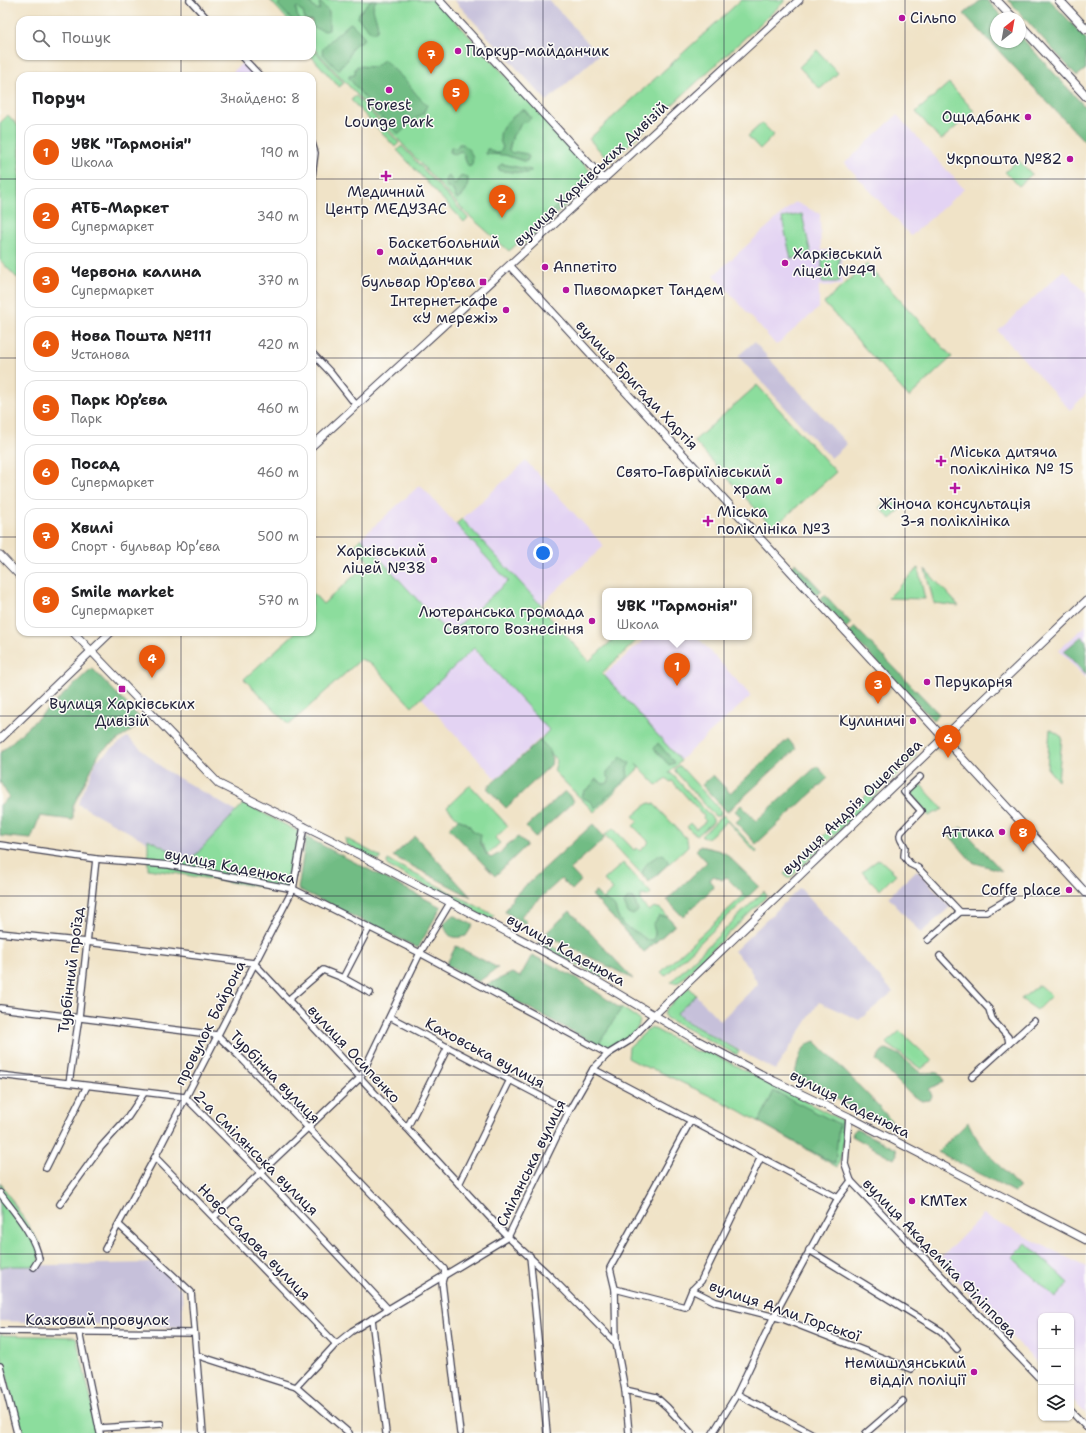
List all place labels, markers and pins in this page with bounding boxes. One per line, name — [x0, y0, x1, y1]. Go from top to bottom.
place label: Сільпо — [910, 8, 957, 28]
marker: Сільпо — [897, 13, 907, 23]
pin: 7 — [418, 41, 444, 74]
place label: Паркур-майданчик — [466, 41, 609, 61]
marker: Паркур-майданчик — [453, 46, 463, 56]
pin: 5 — [443, 79, 469, 112]
marker: Forest Lounge Park — [384, 85, 394, 95]
place label: Forest Lounge Park — [344, 95, 434, 132]
place label: Ощадбанк — [942, 107, 1020, 127]
marker: Ощадбанк — [1023, 112, 1033, 122]
place label: Укрпошта №82 — [946, 149, 1062, 169]
marker: Укрпошта №82 — [1065, 154, 1075, 164]
marker: Медичний Центр МЕДУЗАС — [380, 170, 392, 182]
place label: Медичний Центр МЕДУЗАС — [325, 182, 447, 219]
pin: 2 — [489, 185, 515, 218]
place label: Баскетбольний майданчик — [388, 233, 500, 270]
place label: Харківський ліцей №49 — [793, 244, 882, 281]
marker: Баскетбольний майданчик — [375, 247, 385, 257]
place label: Аппетіто — [553, 257, 617, 277]
marker: Харківський ліцей №49 — [780, 258, 790, 268]
marker: Аппетіто — [540, 262, 550, 272]
place label: бульвар Юр'єва — [361, 272, 476, 292]
marker: бульвар Юр'єва — [478, 277, 488, 287]
place label: Пивомаркет Тандем — [574, 280, 724, 300]
marker: Пивомаркет Тандем — [561, 285, 571, 295]
place label: Інтернет-кафе «У мережі» — [390, 291, 498, 328]
marker: Інтернет-кафе «У мережі» — [501, 305, 511, 315]
place label: Міська дитяча поліклініка № 15 — [950, 442, 1074, 479]
marker: Міська дитяча поліклініка № 15 — [935, 455, 947, 467]
place label: Свято-Гавриїлівський храм — [616, 462, 771, 499]
marker: Свято-Гавриїлівський храм — [774, 476, 784, 486]
marker: Жіноча консультація 3-я поліклініка — [949, 482, 961, 494]
place label: Жіноча консультація 3-я поліклініка — [879, 494, 1031, 531]
place label: Міська поліклініка №3 — [717, 502, 831, 539]
marker: Міська поліклініка №3 — [702, 515, 714, 527]
place label: Харківський ліцей №38 — [337, 541, 426, 578]
marker: Харківський ліцей №38 — [429, 555, 439, 565]
place label: Лютеранська громада Святого Вознесіння — [419, 602, 585, 639]
marker: Лютеранська громада Святого Вознесіння — [587, 616, 597, 626]
pin: 4 — [139, 645, 165, 678]
pin: 1 — [664, 653, 690, 686]
pin: 3 — [865, 671, 891, 704]
place label: Перукарня — [935, 672, 1013, 692]
marker: Перукарня — [922, 677, 932, 687]
marker: Вулиця Харківських Дивізій — [117, 684, 127, 694]
place label: Вулиця Харківських Дивізій — [49, 694, 195, 731]
place label: Кулиничі — [839, 711, 905, 731]
marker: Кулиничі — [908, 716, 918, 726]
pin: 6 — [935, 725, 961, 758]
pin: 8 — [1010, 819, 1036, 852]
place label: Аттика — [941, 822, 995, 842]
marker: Аттика — [997, 827, 1007, 837]
place label: Coffe place — [981, 880, 1061, 900]
marker: Coffe place — [1064, 885, 1074, 895]
place label: KMTex — [920, 1191, 967, 1211]
marker: KMTex — [907, 1196, 917, 1206]
place label: Немишлянський відділ поліції — [845, 1353, 967, 1390]
marker: Немишлянський відділ поліції — [969, 1367, 979, 1377]

